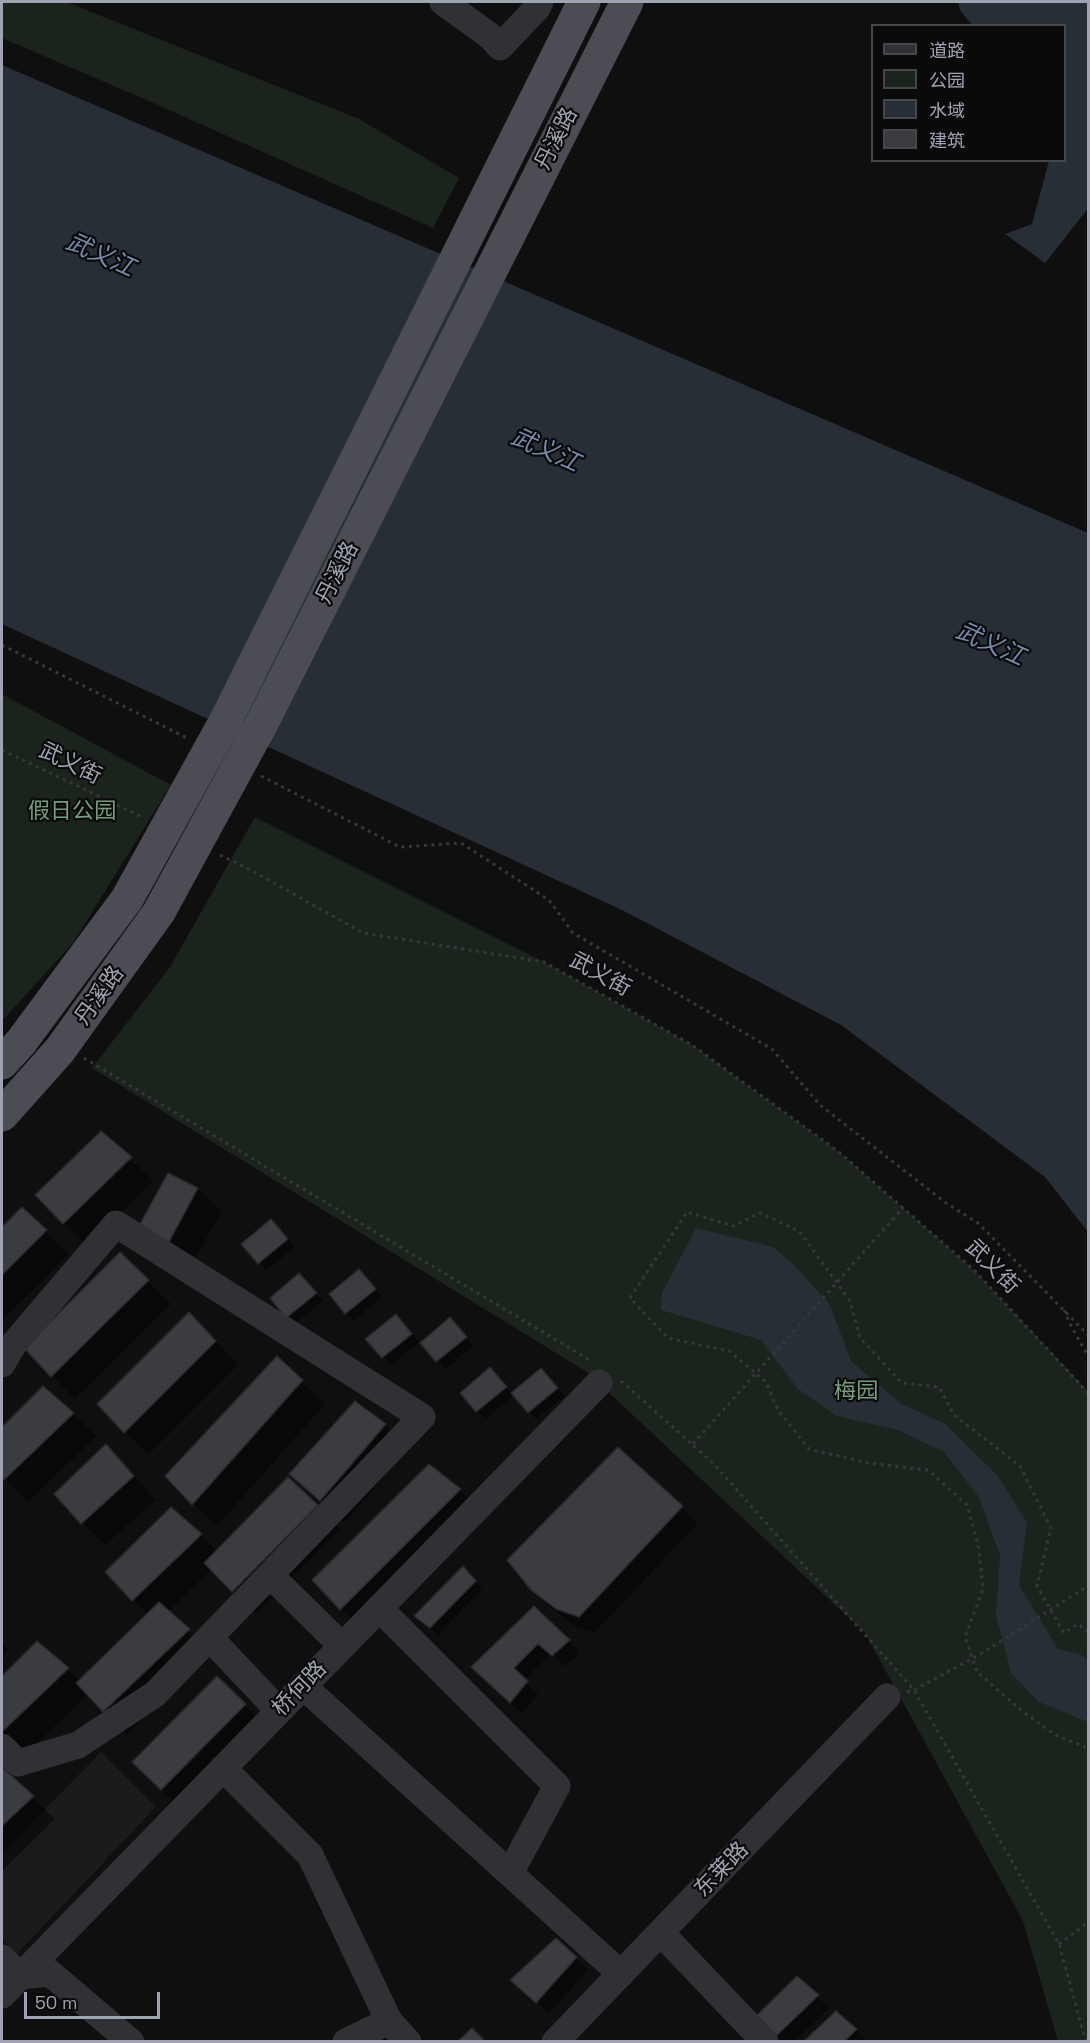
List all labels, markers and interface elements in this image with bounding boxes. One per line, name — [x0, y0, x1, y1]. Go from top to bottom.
legend — [871, 24, 1066, 162]
text: 道路 — [929, 39, 965, 62]
text: 公园 — [929, 69, 965, 92]
text: 水域 — [929, 99, 965, 122]
street label: 丹溪路 — [530, 104, 584, 174]
text: 建筑 — [929, 129, 965, 152]
water label: 武义江 — [61, 228, 139, 284]
water label: 武义江 — [506, 423, 584, 479]
street label: 丹溪路 — [311, 538, 365, 608]
water label: 武义江 — [951, 617, 1029, 673]
street label: 武义街 — [35, 738, 105, 790]
park label: 假日公园 — [28, 799, 116, 825]
street label: 武义街 — [565, 947, 635, 1003]
street label: 丹溪路 — [70, 962, 130, 1030]
street label: 武义街 — [959, 1234, 1025, 1300]
park label: 梅园 — [834, 1379, 878, 1405]
street label: 桥何路 — [268, 1656, 332, 1722]
street label: 东莱路 — [690, 1837, 754, 1903]
scale bar — [27, 1980, 164, 2018]
text: 50 m — [35, 1991, 77, 2014]

